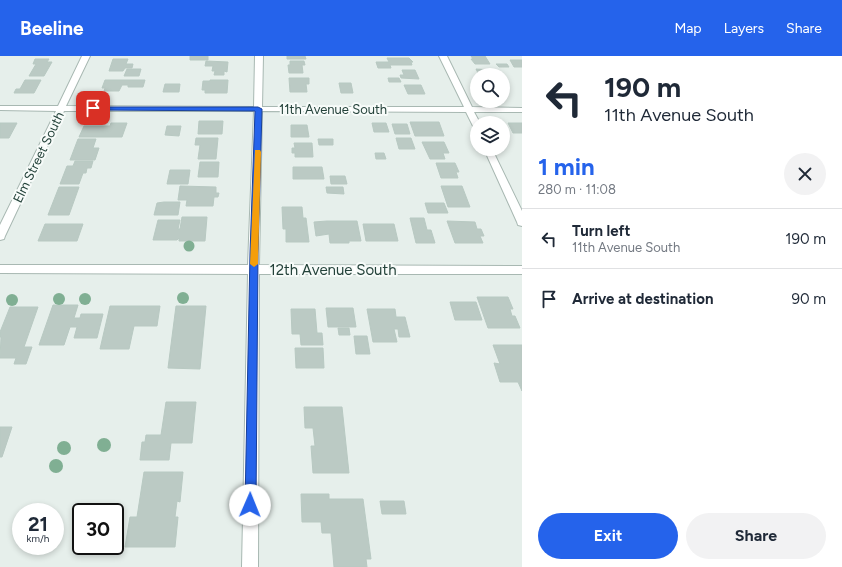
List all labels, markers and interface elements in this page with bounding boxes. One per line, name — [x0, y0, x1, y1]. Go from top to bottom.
text: Beeline — [20, 17, 84, 40]
text: Map — [674, 20, 702, 37]
text: Layers — [724, 20, 764, 37]
text: Share — [786, 20, 822, 37]
map controls — [470, 68, 510, 156]
button: search — [470, 68, 510, 108]
text: 190 m — [604, 70, 681, 104]
icon: left — [538, 72, 590, 124]
pin — [76, 91, 110, 125]
icon: arrive — [82, 97, 104, 119]
street label: 11th Avenue South — [279, 102, 387, 117]
text: 11th Avenue South — [604, 104, 754, 126]
street label: Elm Street South — [10, 109, 67, 205]
button: layers — [470, 116, 510, 156]
text: 1 min — [538, 152, 595, 181]
button: close — [784, 153, 826, 195]
text: 280 m · 11:08 — [538, 182, 616, 197]
text: Turn left — [572, 222, 630, 240]
icon: left — [538, 228, 560, 250]
text: 190 m — [785, 230, 826, 248]
text: 11th Avenue South — [572, 240, 680, 255]
street label: 12th Avenue South — [269, 261, 397, 279]
icon: arrive — [538, 288, 560, 310]
text: Arrive at destination — [572, 290, 713, 308]
text: 90 m — [791, 290, 826, 308]
position arrow — [229, 484, 271, 526]
speed limit sign: 30 — [72, 503, 124, 555]
text: 21 — [28, 512, 48, 536]
button: Exit — [538, 513, 678, 559]
button: Share — [686, 513, 826, 559]
text: km/h — [27, 532, 49, 545]

